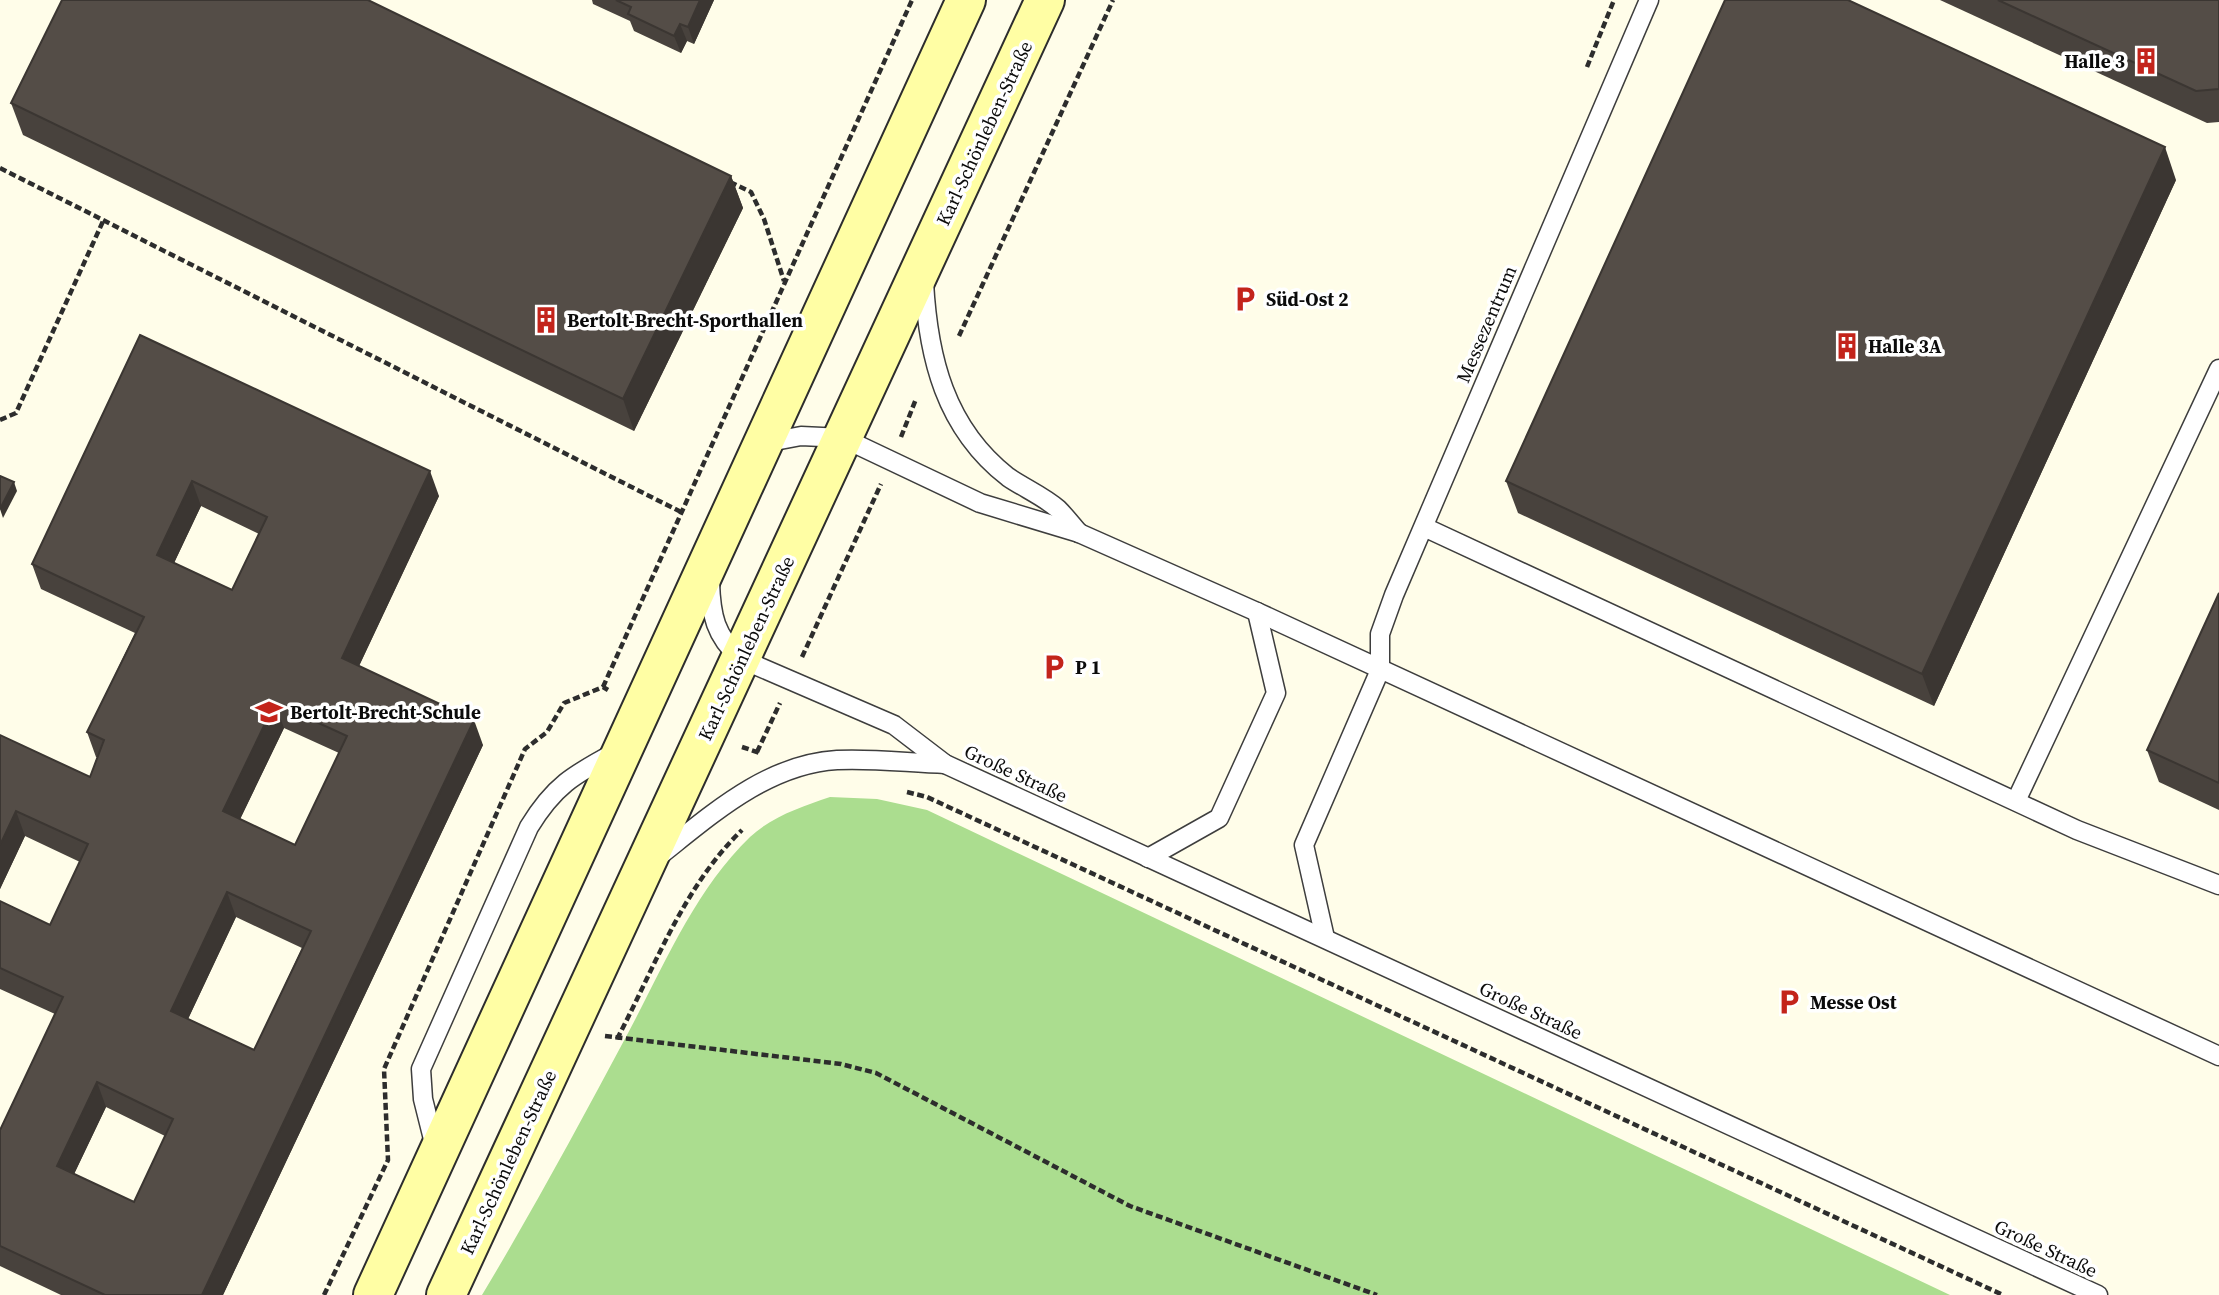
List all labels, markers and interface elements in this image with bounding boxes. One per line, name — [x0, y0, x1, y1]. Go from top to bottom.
street label: Karl-Schönleben-Straße — [930, 36, 1038, 230]
building icon: Halle 3 — [2131, 46, 2161, 76]
place label: Halle 3 — [2064, 48, 2125, 74]
street label: Messezentrum — [1450, 261, 1522, 387]
parking icon: Süd-Ost 2 — [1230, 284, 1260, 314]
place label: Süd-Ost 2 — [1266, 286, 1349, 312]
building icon: Bertolt-Brecht-Sporthallen — [531, 305, 561, 335]
place label: Bertolt-Brecht-Sporthallen — [567, 307, 803, 333]
building icon: Halle 3A — [1832, 331, 1862, 361]
place label: Halle 3A — [1868, 333, 1942, 359]
street label: Karl-Schönleben-Straße — [692, 551, 800, 745]
parking icon: P 1 — [1039, 652, 1069, 682]
place label: P 1 — [1075, 654, 1101, 680]
school or university icon: Bertolt-Brecht-Schule — [254, 697, 284, 727]
place label: Bertolt-Brecht-Schule — [290, 699, 481, 725]
street label: Große Straße — [960, 738, 1072, 808]
street label: Große Straße — [1475, 975, 1587, 1045]
parking icon: Messe Ost — [1774, 987, 1804, 1017]
place label: Messe Ost — [1810, 989, 1897, 1015]
street label: Karl-Schönleben-Straße — [454, 1065, 562, 1259]
street label: Große Straße — [1990, 1213, 2102, 1283]

